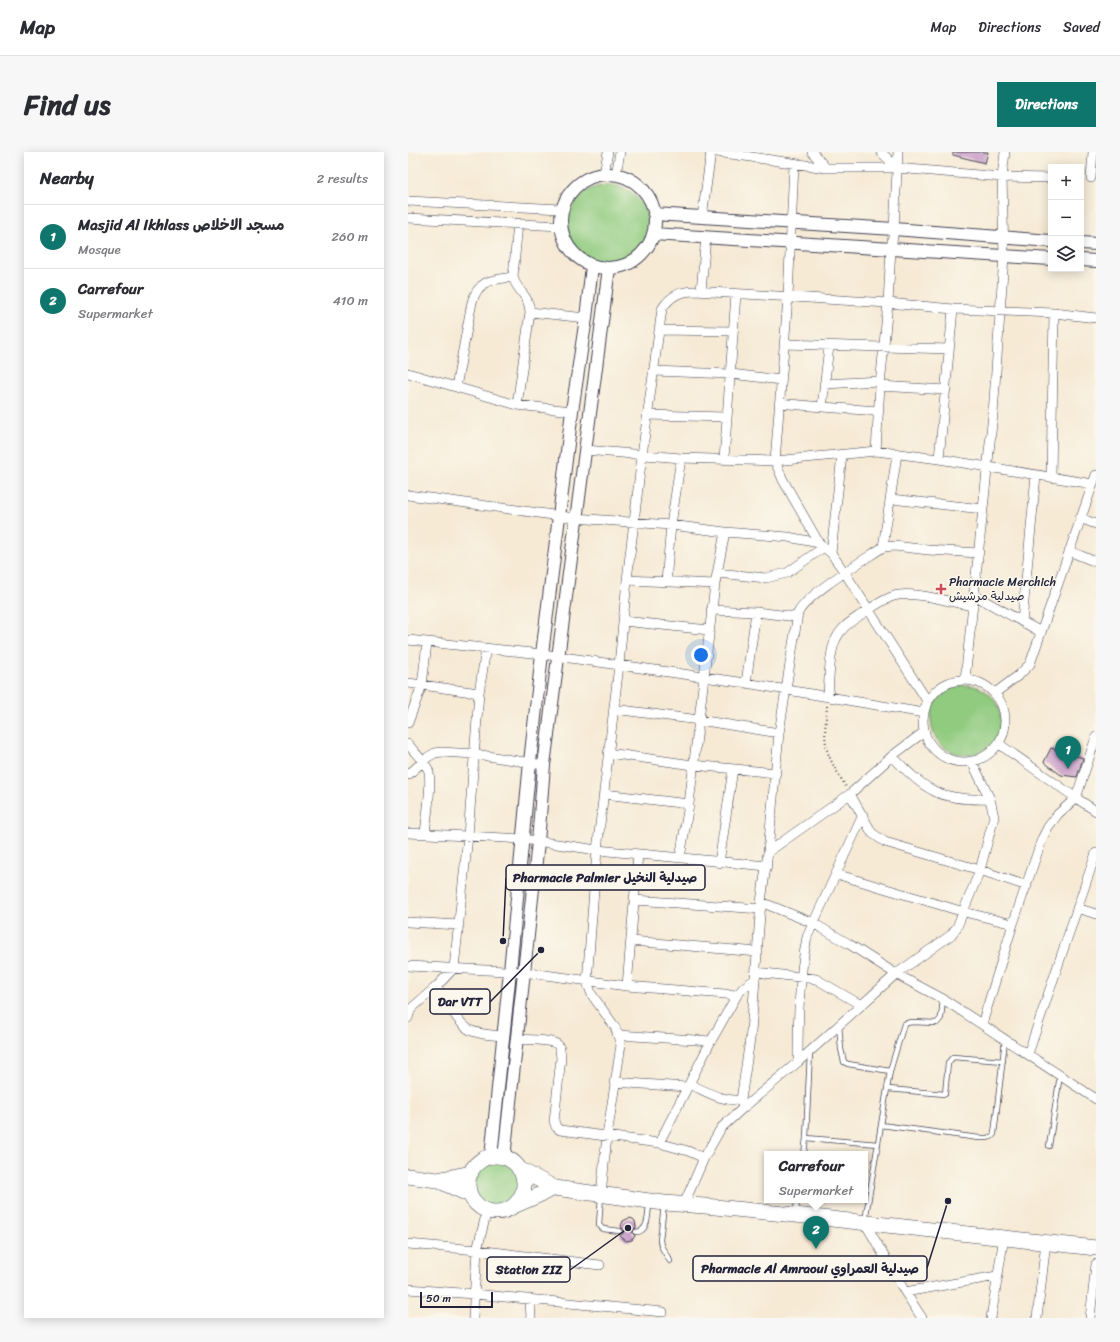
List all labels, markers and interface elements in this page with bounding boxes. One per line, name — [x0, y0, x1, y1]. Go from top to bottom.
text: Map — [20, 11, 55, 44]
text: Map — [930, 15, 956, 40]
text: Directions — [978, 15, 1041, 40]
text: Saved — [1063, 15, 1100, 40]
text: Find us — [24, 80, 111, 129]
button: Directions — [997, 82, 1096, 127]
text: Nearby — [40, 163, 94, 193]
map controls — [1048, 164, 1084, 272]
button: + — [1048, 164, 1084, 200]
text: 2 results — [317, 167, 368, 190]
button: − — [1048, 200, 1084, 236]
text: Masjid Al Ikhlass مسجد الاخلاص — [78, 212, 285, 238]
text: 1 — [50, 225, 56, 248]
text: 260 m — [332, 225, 368, 248]
button: layers — [1048, 236, 1084, 272]
text: Mosque — [78, 238, 121, 261]
text: Carrefour — [78, 276, 143, 302]
text: 2 — [49, 289, 57, 312]
text: 410 m — [333, 289, 368, 312]
text: Supermarket — [78, 302, 153, 325]
place label: Pharmacie Merchich صيدلية مرشيش — [949, 571, 1056, 607]
marker: Pharmacie Merchich صيدلية مرشيش — [936, 584, 946, 594]
your location — [691, 645, 711, 665]
pin: 1 — [1055, 736, 1081, 769]
callout: Pharmacie Palmier صيدلية النخيل — [506, 865, 705, 890]
text: Pharmacie Palmier صيدلية النخيل — [513, 866, 697, 889]
callout: Dar VTT — [430, 989, 490, 1014]
text: Dar VTT — [438, 990, 484, 1013]
popup — [764, 1151, 868, 1203]
text: Carrefour — [779, 1153, 844, 1179]
text: Supermarket — [779, 1179, 853, 1202]
pin: 2 — [803, 1216, 829, 1249]
callout: Pharmacie Al Amraoui صيدلية العمراوي — [693, 1256, 927, 1281]
callout: Station ZIZ — [487, 1257, 570, 1282]
text: Pharmacie Al Amraoui صيدلية العمراوي — [701, 1257, 919, 1280]
text: Station ZIZ — [495, 1258, 563, 1281]
text: 50 m — [426, 1289, 451, 1308]
scale bar — [420, 1290, 493, 1309]

